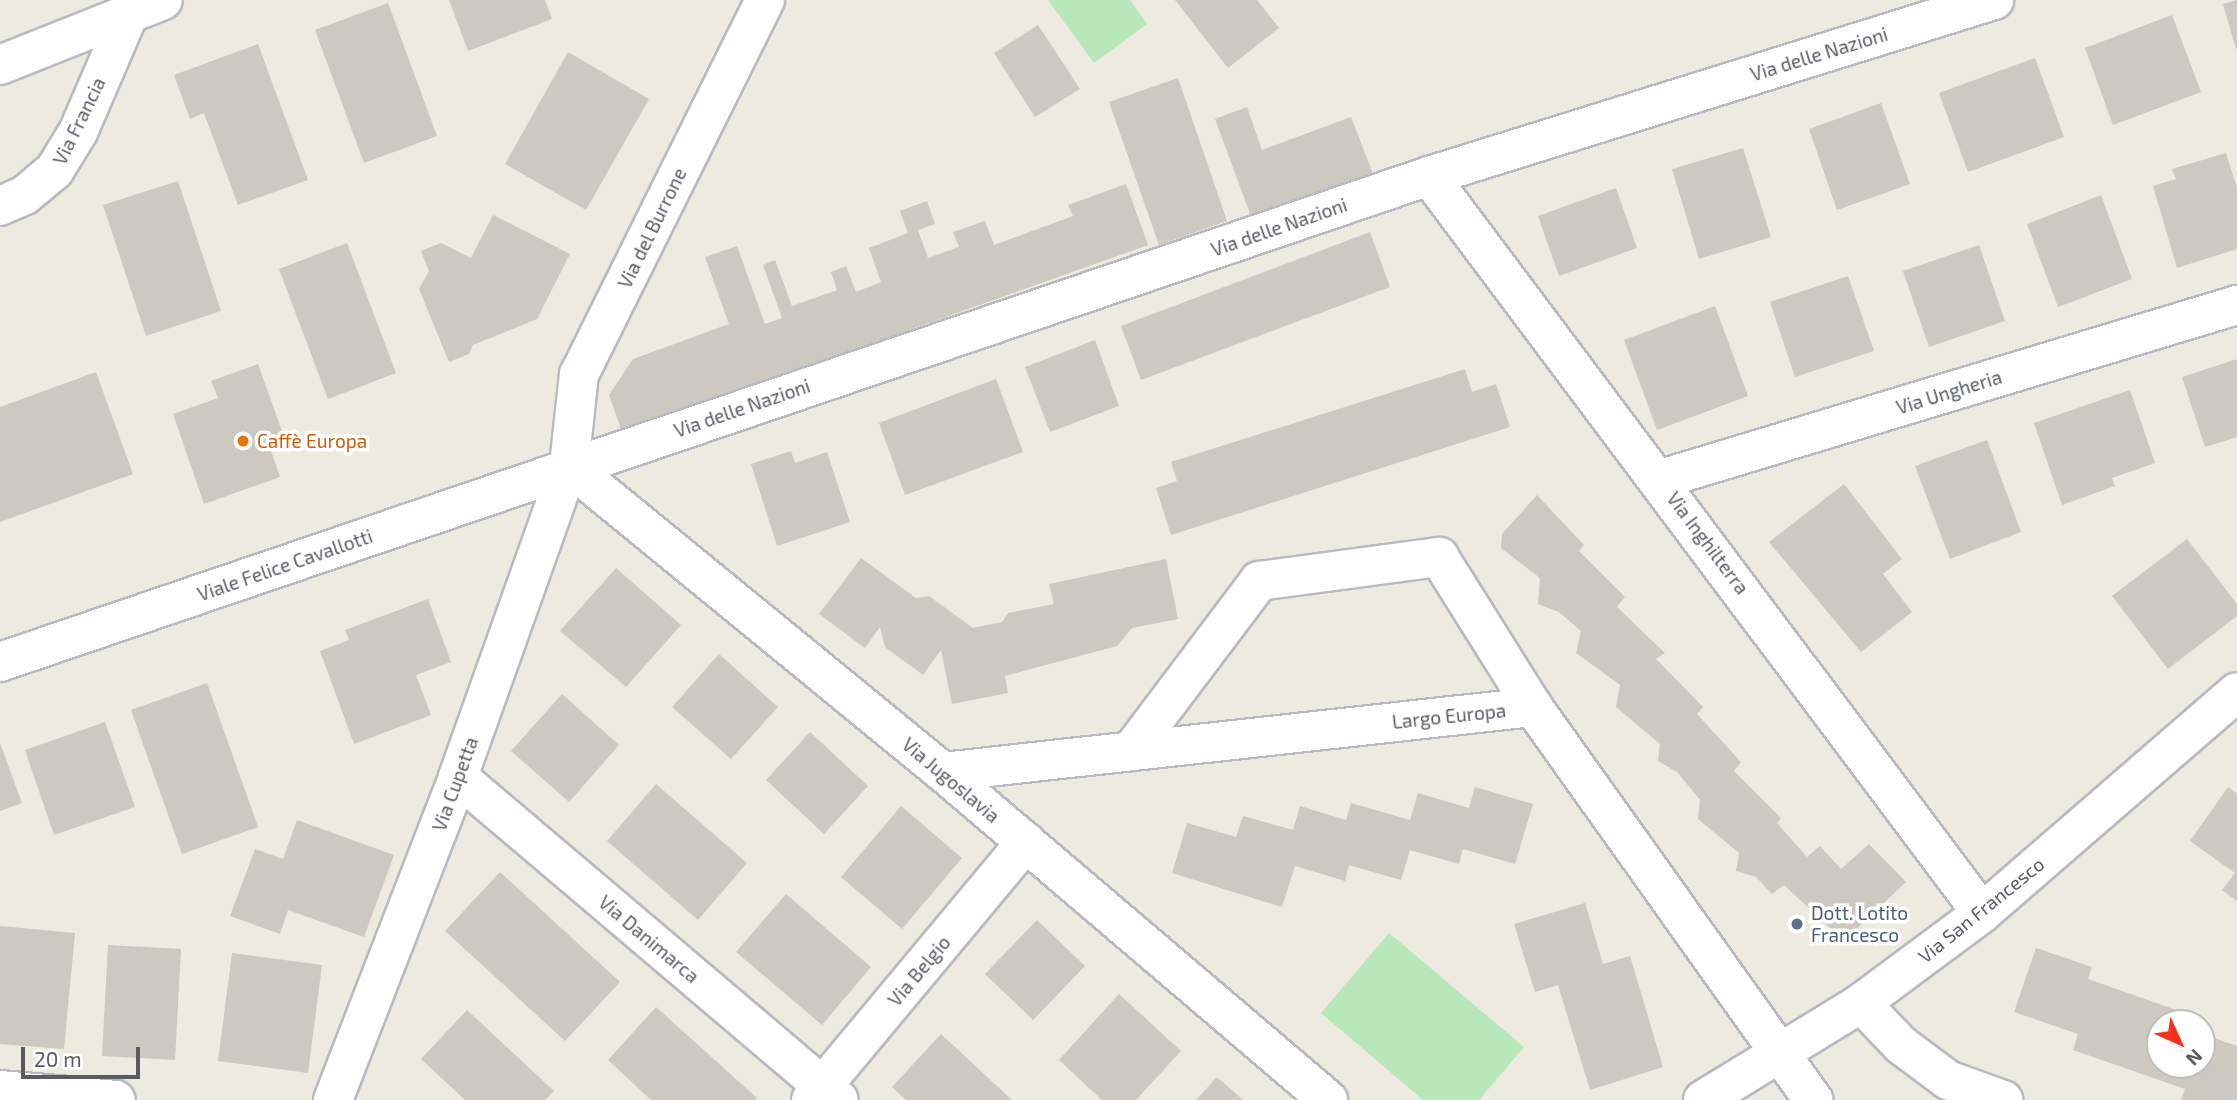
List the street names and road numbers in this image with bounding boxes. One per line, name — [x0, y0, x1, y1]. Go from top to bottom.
street label: Via delle Nazioni — [1748, 22, 1890, 86]
street label: Via Francia — [48, 74, 110, 168]
street label: Via del Burrone — [613, 164, 691, 292]
street label: Via delle Nazioni — [1208, 193, 1350, 261]
street label: Via Ungheria — [1893, 365, 2005, 419]
street label: Via delle Nazioni — [671, 374, 813, 442]
street label: Via Inghilterra — [1662, 487, 1754, 599]
street label: Viale Felice Cavallotti — [194, 524, 376, 606]
street label: Largo Europa — [1391, 699, 1507, 733]
street label: Via Jugoslavia — [898, 733, 1004, 827]
street label: Via Cupetta — [427, 734, 483, 834]
street label: Via San Francesco — [1914, 852, 2048, 968]
street label: Via Danimarca — [594, 890, 704, 988]
street label: Via Belgio — [883, 931, 955, 1011]

